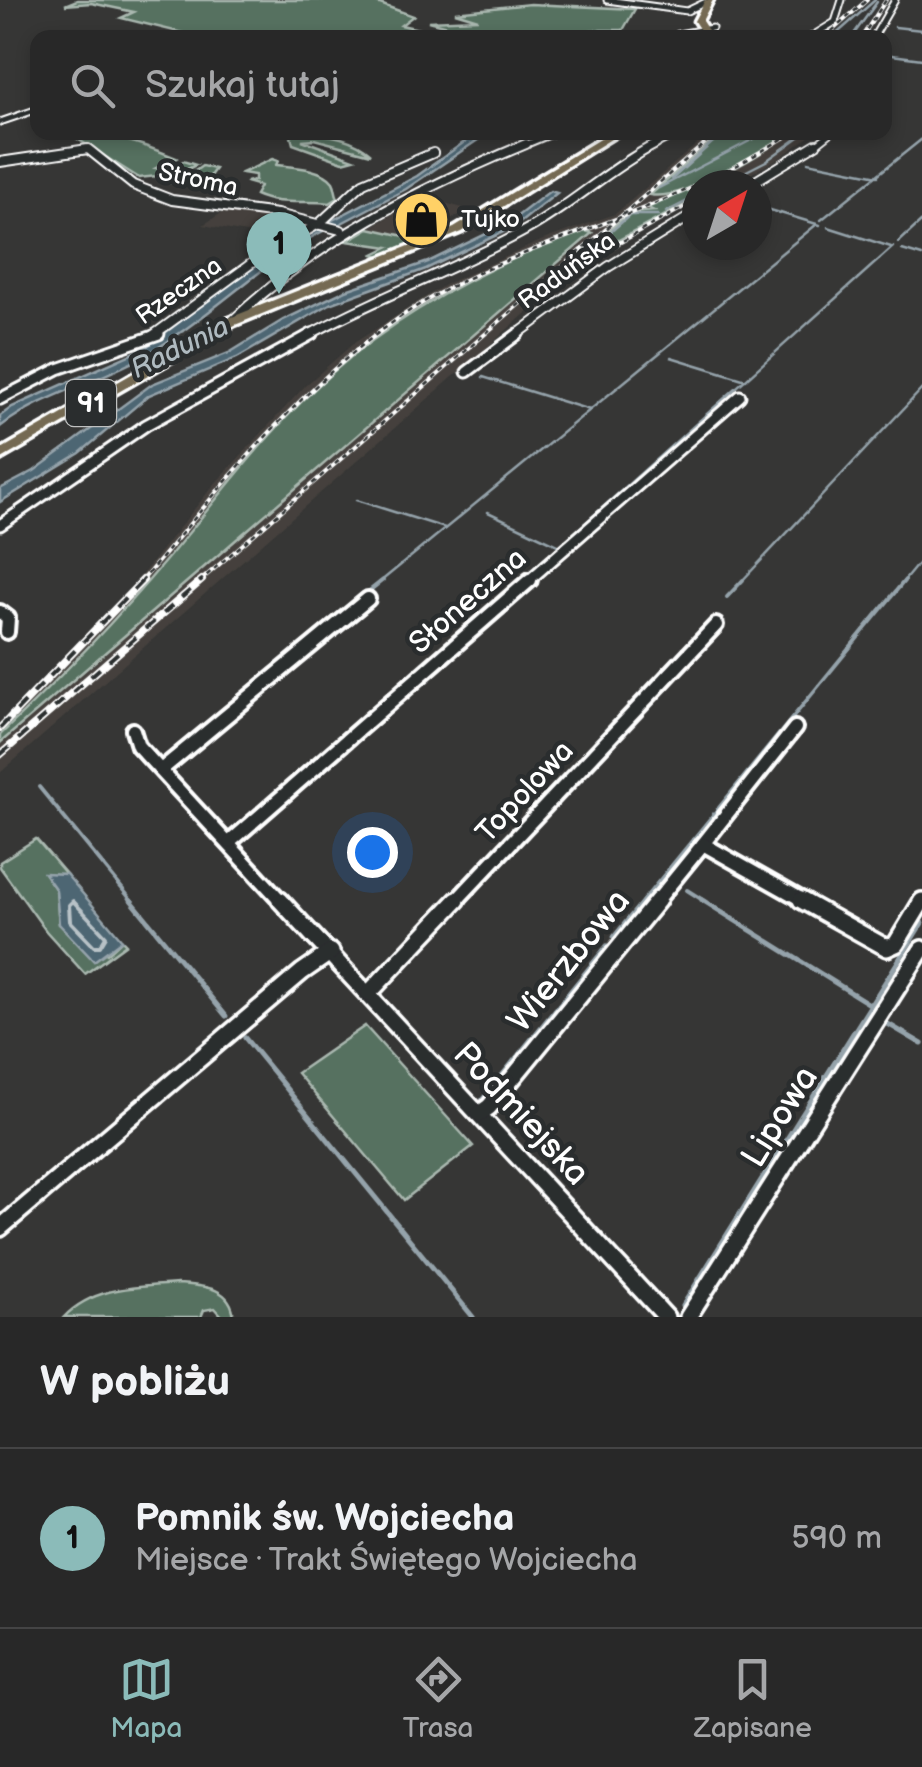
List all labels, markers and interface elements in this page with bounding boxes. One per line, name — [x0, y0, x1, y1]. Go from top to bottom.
search box — [30, 30, 892, 140]
icon: search — [65, 58, 120, 113]
text: Szukaj tutaj — [145, 63, 340, 108]
street label: Stroma — [155, 156, 241, 204]
north arrow — [682, 170, 772, 260]
shop icon: Tujko — [392, 189, 452, 249]
place label: Tujko — [461, 204, 520, 235]
pin: 1 — [246, 212, 312, 294]
street label: Raduńska — [513, 226, 621, 316]
street label: Rzeczna — [130, 250, 228, 332]
water label: Radunia — [126, 310, 234, 386]
road number: 91 — [66, 380, 116, 426]
street label: Słoneczna — [402, 540, 534, 662]
street label: Topolowa — [469, 733, 581, 851]
your location — [347, 827, 398, 878]
street label: Wierzbowa — [498, 881, 640, 1041]
street label: Podmiejska — [444, 1033, 598, 1195]
street label: Lipowa — [732, 1058, 828, 1176]
text: W pobliżu — [40, 1357, 230, 1408]
text: Pomnik św. Wojciecha — [135, 1496, 515, 1541]
text: 1 — [66, 1519, 79, 1558]
text: 590 m — [791, 1519, 882, 1558]
text: Miejsce · Trakt Świętego Wojciecha — [135, 1541, 638, 1580]
tab: Mapa — [110, 1652, 182, 1745]
tab: Trasa — [403, 1652, 473, 1745]
tab: Zapisane — [694, 1652, 812, 1745]

